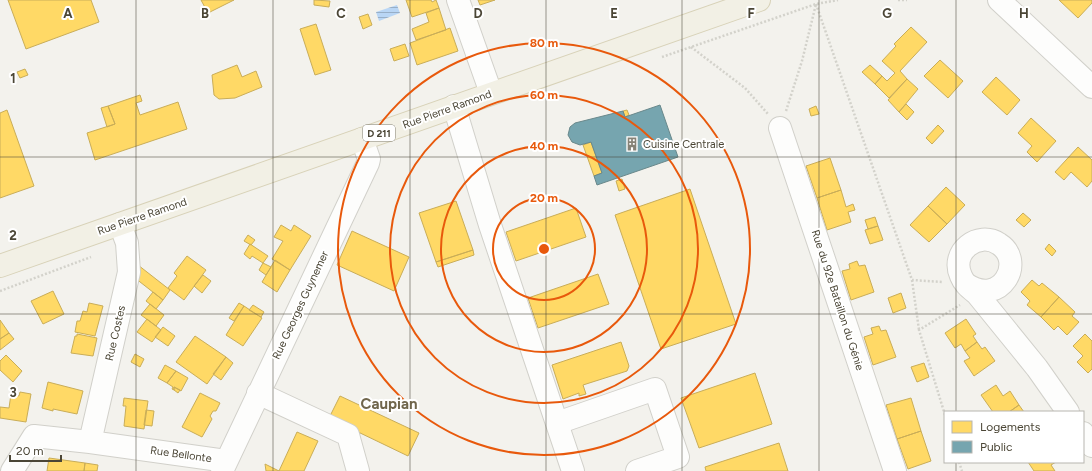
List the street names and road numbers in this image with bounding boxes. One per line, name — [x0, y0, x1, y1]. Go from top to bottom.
street label: Rue Pierre Ramond — [401, 87, 493, 132]
road number: D 211 — [363, 125, 395, 141]
street label: Rue Pierre Ramond — [96, 195, 189, 238]
street label: Rue du 92e Bataillon du Génie — [809, 228, 866, 372]
street label: Rue Georges Guynemer — [270, 249, 331, 361]
street label: Rue Costes — [103, 304, 128, 362]
street label: Rue Bellonte — [149, 444, 213, 465]

